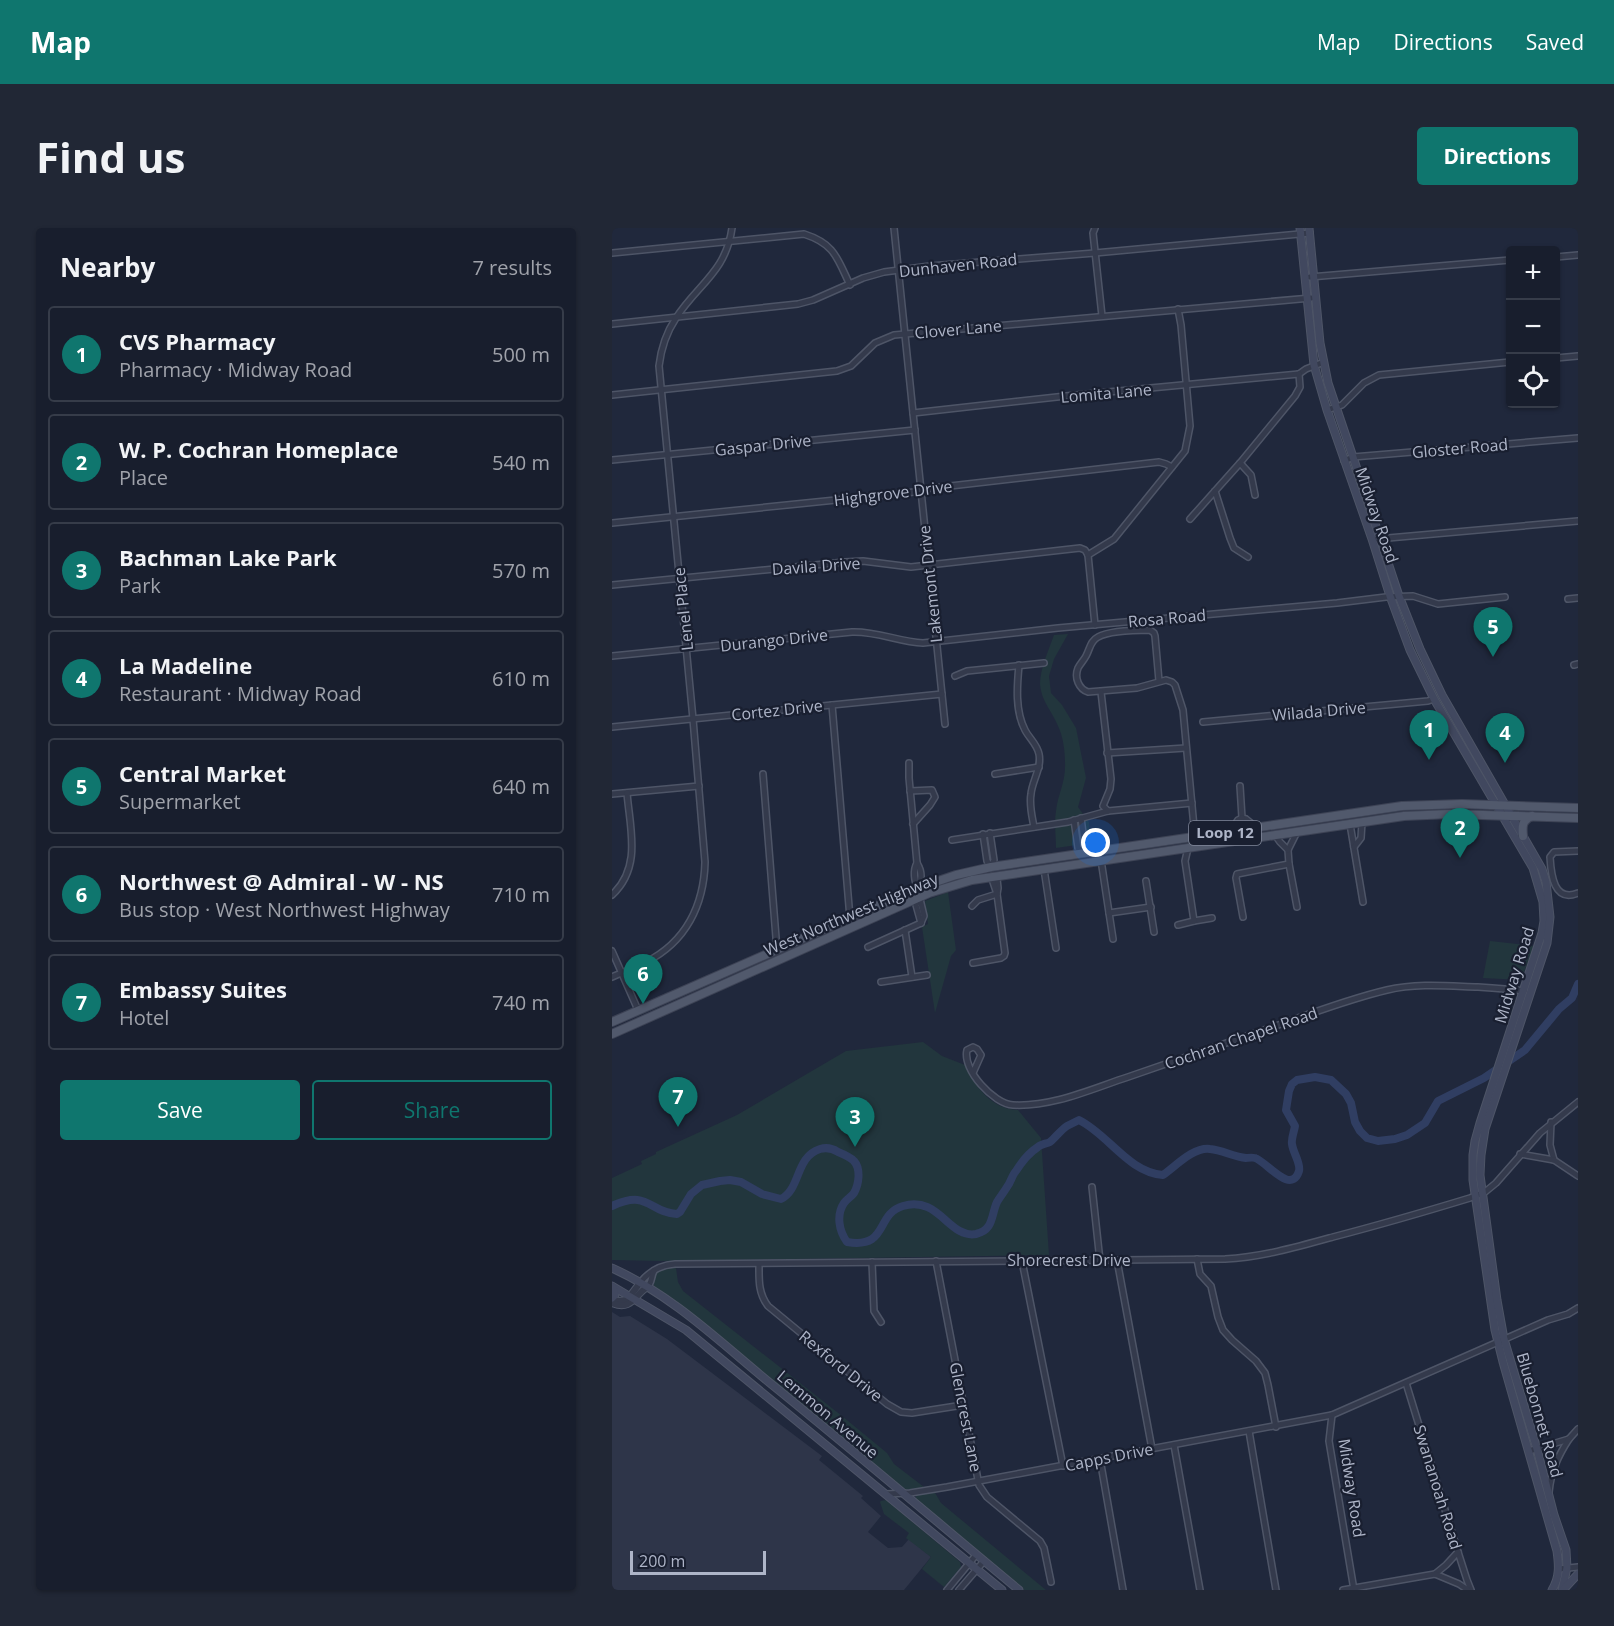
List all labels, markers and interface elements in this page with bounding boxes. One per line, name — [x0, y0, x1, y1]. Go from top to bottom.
text: Map — [30, 23, 91, 61]
text: Map — [1317, 28, 1360, 56]
text: Directions — [1393, 28, 1493, 56]
text: Saved — [1526, 28, 1584, 56]
button: Directions — [1417, 127, 1578, 185]
text: Find us — [36, 128, 185, 185]
map controls — [1506, 246, 1560, 408]
button: + — [1506, 246, 1560, 300]
street label: Dunhaven Road — [898, 248, 1018, 282]
text: Nearby — [60, 249, 155, 285]
text: 7 results — [472, 254, 552, 281]
button: − — [1506, 300, 1560, 354]
street label: Clover Lane — [913, 314, 1003, 344]
text: CVS Pharmacy — [119, 326, 275, 356]
text: 1 — [76, 341, 87, 368]
text: 500 m — [492, 341, 550, 368]
button: locate — [1506, 354, 1560, 408]
text: Pharmacy · Midway Road — [119, 356, 352, 383]
street label: Lomita Lane — [1059, 378, 1153, 408]
street label: Gaspar Drive — [714, 429, 812, 461]
street label: Gloster Road — [1411, 433, 1509, 463]
text: W. P. Cochran Homeplace — [119, 434, 398, 464]
text: 2 — [76, 449, 87, 476]
text: 540 m — [492, 449, 550, 476]
text: Place — [119, 464, 168, 491]
street label: Midway Road — [1350, 464, 1404, 566]
street label: Highgrove Drive — [832, 475, 954, 511]
street label: Lakemont Drive — [913, 524, 947, 644]
text: Bachman Lake Park — [119, 542, 337, 572]
street label: Davila Drive — [771, 552, 861, 580]
text: 3 — [76, 557, 87, 584]
text: 570 m — [492, 557, 550, 584]
street label: Lenel Place — [668, 566, 698, 652]
text: Park — [119, 572, 161, 599]
street label: Rosa Road — [1127, 604, 1207, 632]
pin: 5 — [1474, 608, 1512, 657]
street label: Durango Drive — [719, 623, 829, 657]
text: La Madeline — [119, 650, 252, 680]
text: 4 — [76, 665, 87, 692]
text: 610 m — [492, 665, 550, 692]
text: Restaurant · Midway Road — [119, 680, 362, 707]
street label: Cortez Drive — [730, 694, 824, 726]
street label: Wilada Drive — [1271, 696, 1367, 726]
pin: 1 — [1410, 710, 1448, 760]
pin: 4 — [1486, 714, 1524, 763]
text: Central Market — [119, 758, 286, 788]
text: 5 — [76, 773, 87, 800]
text: 640 m — [492, 773, 550, 800]
text: Supermarket — [119, 788, 241, 815]
pin: 2 — [1440, 808, 1480, 858]
road number: Loop 12 — [1189, 821, 1261, 845]
your location — [1081, 828, 1110, 857]
text: Northwest @ Admiral - W - NS — [119, 866, 444, 896]
street label: West Northwest Highway — [760, 867, 942, 961]
text: 6 — [76, 881, 87, 908]
text: 710 m — [492, 881, 550, 908]
text: Bus stop · West Northwest Highway — [119, 896, 450, 923]
street label: Midway Road — [1489, 924, 1539, 1026]
pin: 6 — [624, 954, 663, 1004]
text: Embassy Suites — [119, 974, 287, 1004]
text: 7 — [76, 989, 87, 1016]
text: 740 m — [492, 989, 550, 1016]
street label: Cochran Chapel Road — [1162, 1001, 1320, 1075]
text: Hotel — [119, 1004, 169, 1031]
pin: 7 — [658, 1078, 698, 1127]
button: Save — [60, 1080, 300, 1140]
button: Share — [312, 1080, 552, 1140]
pin: 3 — [836, 1098, 874, 1147]
street label: Shorecrest Drive — [1007, 1249, 1131, 1271]
street label: Rexford Drive — [794, 1325, 888, 1407]
street label: Bluebonnet Road — [1512, 1350, 1568, 1480]
street label: Glencrest Lane — [945, 1360, 987, 1474]
street label: Lemmon Avenue — [773, 1365, 883, 1463]
street label: Swananoah Road — [1409, 1422, 1467, 1552]
street label: Midway Road — [1333, 1437, 1371, 1539]
street label: Capps Drive — [1063, 1438, 1155, 1476]
scale bar — [630, 1548, 766, 1576]
text: 200 m — [639, 1550, 685, 1572]

